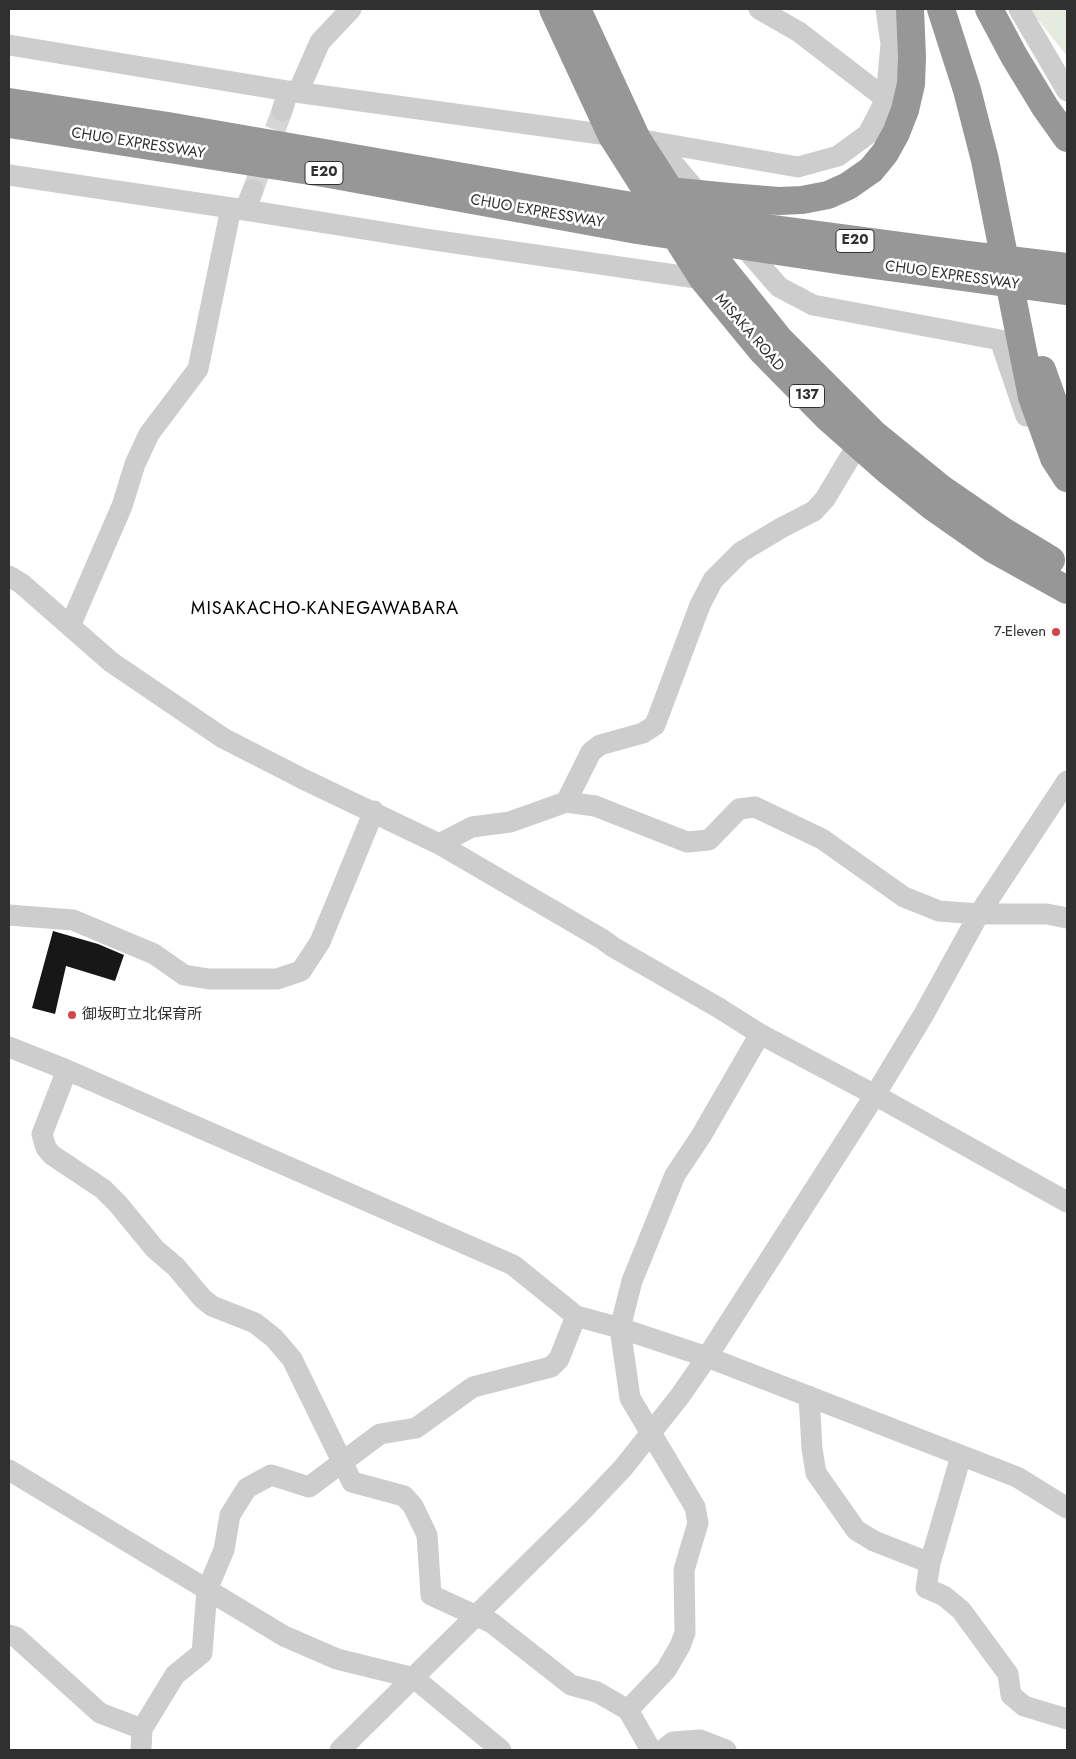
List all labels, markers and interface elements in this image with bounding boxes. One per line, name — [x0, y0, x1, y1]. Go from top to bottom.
street label: CHUO EXPRESSWAY — [70, 125, 206, 163]
road number: E20 — [305, 162, 343, 184]
street label: CHUO EXPRESSWAY — [469, 191, 605, 233]
road number: E20 — [836, 230, 874, 252]
street label: CHUO EXPRESSWAY — [884, 258, 1020, 294]
street label: MISAKA ROAD — [710, 291, 788, 375]
road number: 137 — [790, 384, 824, 408]
district label: MISAKACHO-KANEGAWABARA — [188, 599, 462, 621]
place label: 7-Eleven — [994, 623, 1046, 641]
marker: 7-Eleven — [1050, 626, 1062, 638]
place label: 御坂町立北保育所 — [82, 1006, 202, 1024]
marker: 御坂町立北保育所 — [66, 1009, 78, 1021]

